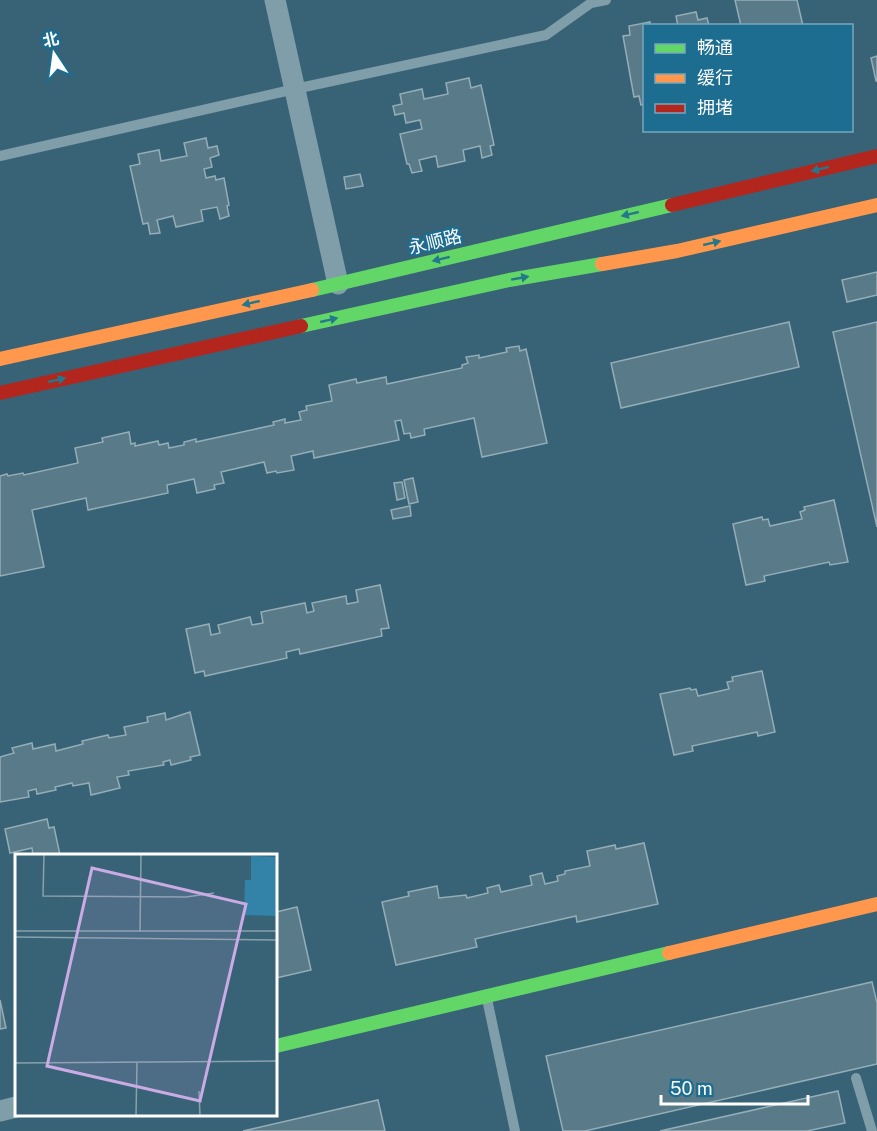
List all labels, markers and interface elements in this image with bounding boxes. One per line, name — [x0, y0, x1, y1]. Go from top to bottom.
north arrow — [24, 24, 84, 84]
legend — [643, 24, 853, 132]
text: 北 — [41, 29, 61, 51]
text: 畅通 — [697, 37, 733, 58]
text: 缓行 — [697, 67, 733, 88]
text: 拥堵 — [697, 97, 733, 118]
one-way arrow — [811, 165, 829, 175]
one-way arrow — [621, 209, 639, 219]
street label: 永顺路 — [406, 225, 464, 258]
one-way arrow — [702, 238, 721, 247]
one-way arrow — [431, 255, 450, 264]
one-way arrow — [511, 273, 530, 282]
one-way arrow — [241, 299, 260, 308]
one-way arrow — [320, 314, 339, 324]
one-way arrow — [48, 375, 66, 385]
inset map — [15, 854, 278, 1116]
scale bar — [661, 1068, 808, 1106]
text: 50 m — [670, 1078, 713, 1099]

